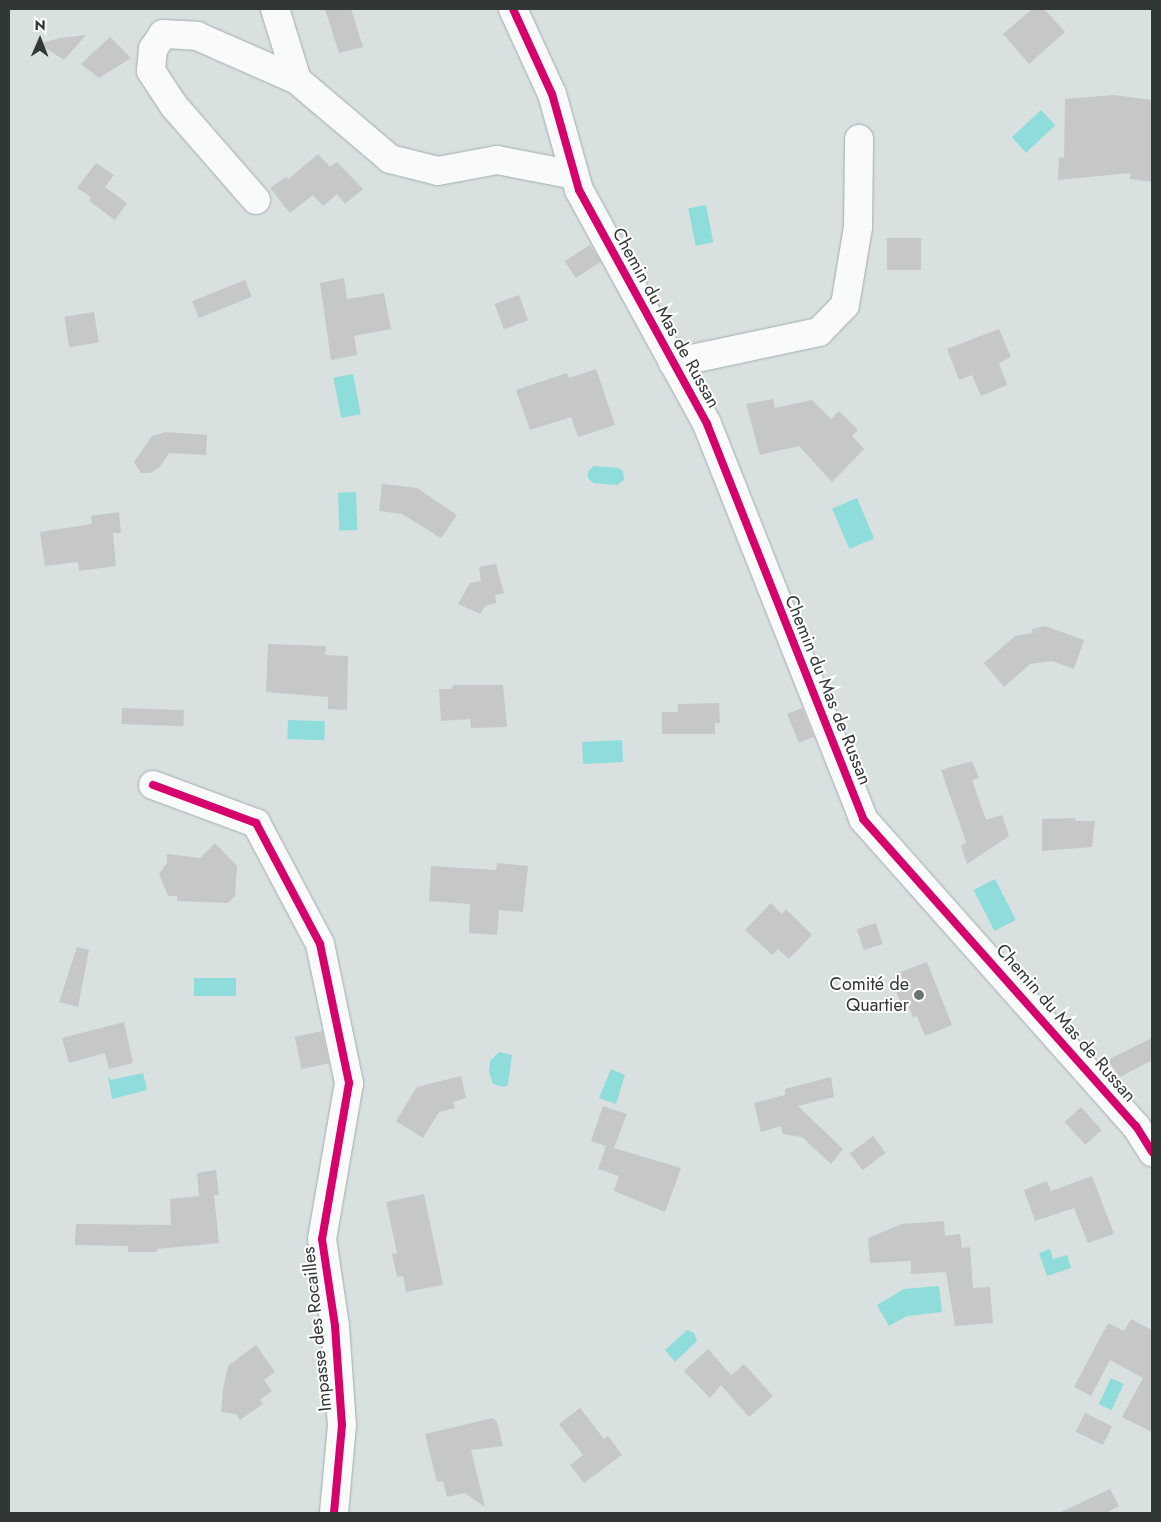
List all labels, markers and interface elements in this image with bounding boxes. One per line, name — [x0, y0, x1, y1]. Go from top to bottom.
north arrow — [15, 15, 65, 65]
text: N — [35, 15, 46, 35]
street label: Chemin du Mas de Russan — [607, 224, 725, 412]
street label: Chemin du Mas de Russan — [780, 592, 876, 788]
street label: Chemin du Mas de Russan — [991, 939, 1141, 1107]
place label: Comité de Quartier — [830, 974, 909, 1016]
marker: Comité de Quartier — [913, 989, 925, 1001]
street label: Impasse des Rocailles — [298, 1246, 336, 1412]

